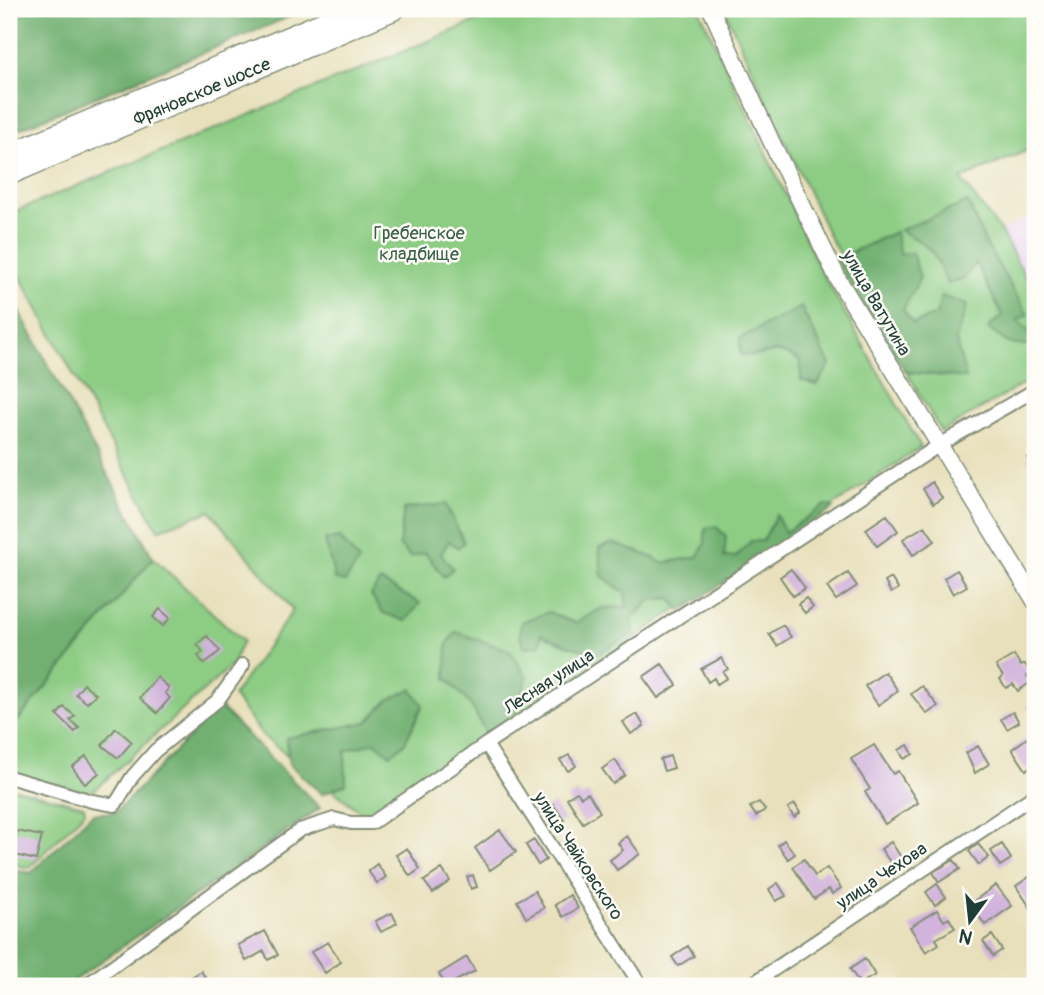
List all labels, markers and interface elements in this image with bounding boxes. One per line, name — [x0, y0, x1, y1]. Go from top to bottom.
street label: Фряновское шоссе — [130, 53, 274, 131]
park label: Гребенское кладбище — [373, 222, 465, 266]
street label: улица Ватутина — [836, 245, 916, 360]
street label: Лесная улица — [499, 644, 599, 720]
street label: улица Чайковского — [527, 787, 628, 925]
street label: улица Чехова — [832, 837, 932, 915]
north arrow — [936, 886, 1006, 956]
text: N — [956, 923, 975, 950]

